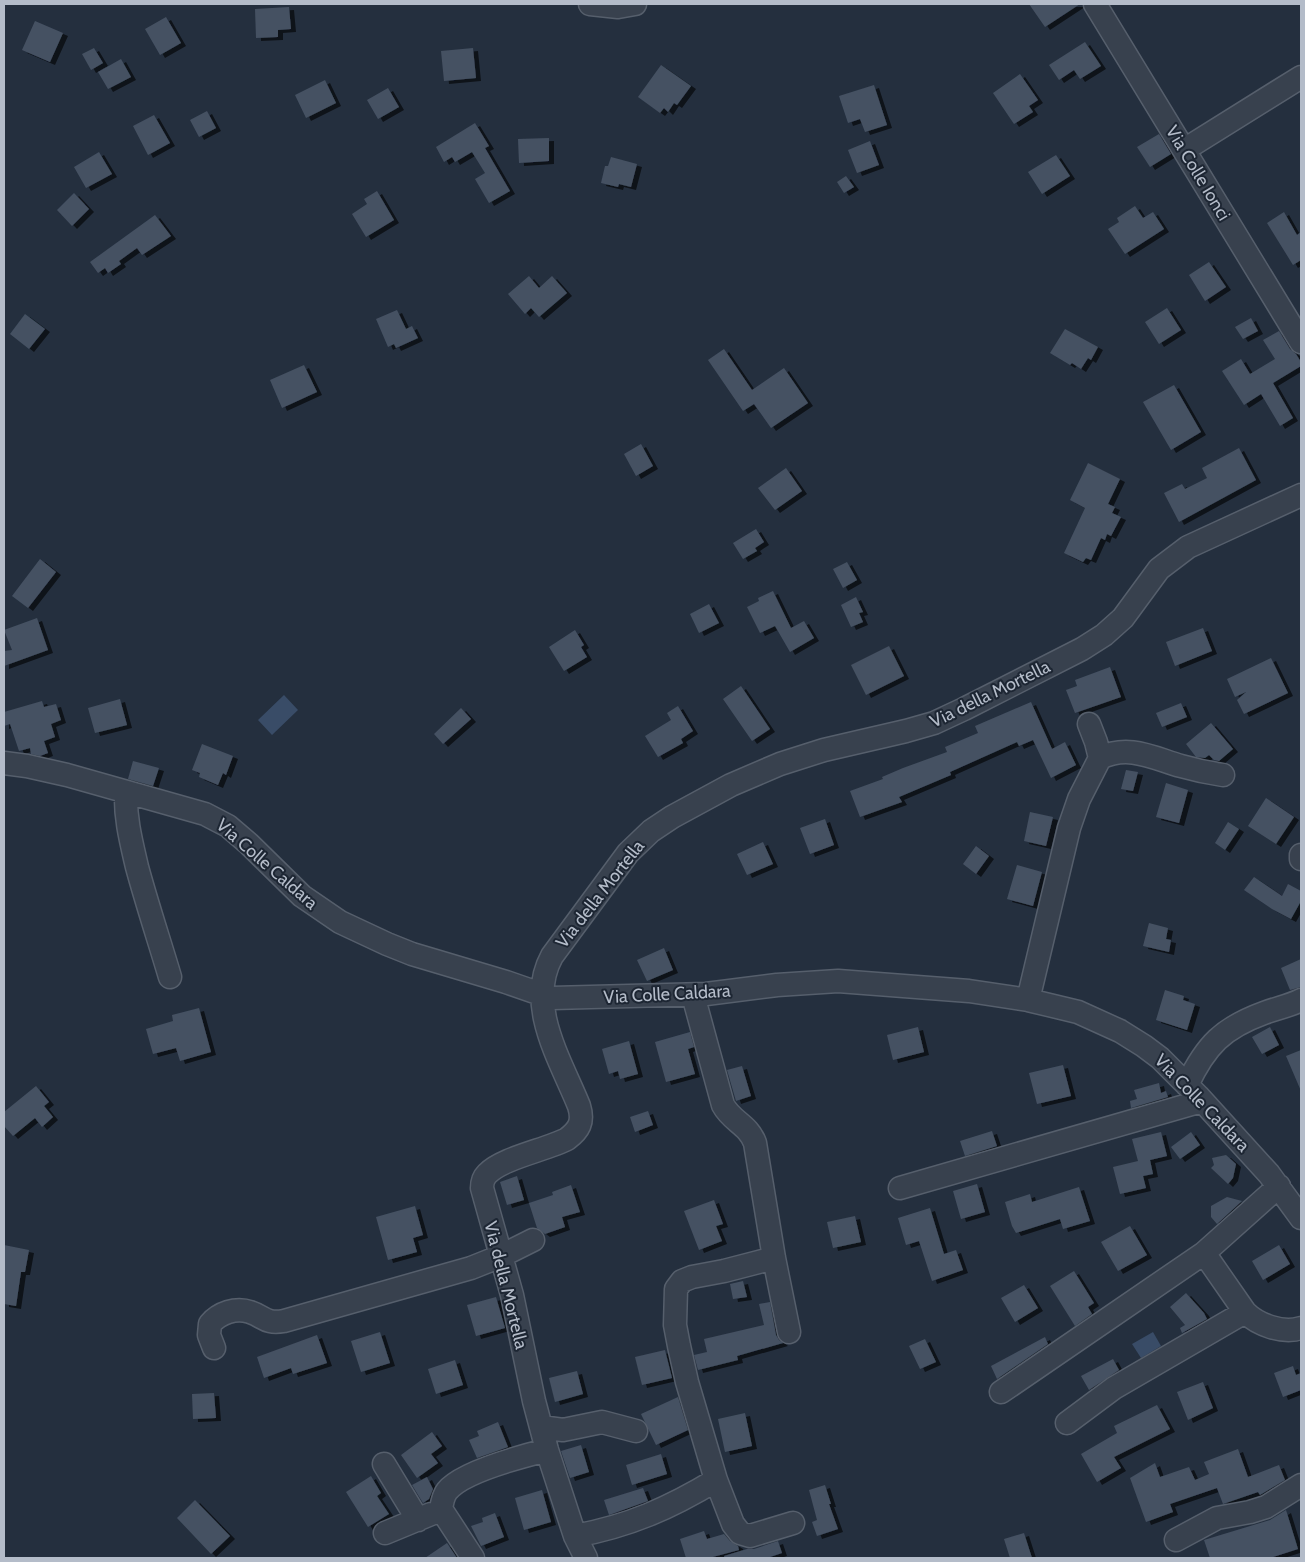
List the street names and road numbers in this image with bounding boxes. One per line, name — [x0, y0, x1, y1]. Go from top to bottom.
street label: Via Colle Ionci — [1161, 121, 1235, 225]
street label: Via della Mortella — [926, 655, 1054, 733]
street label: Via Colle Caldara — [212, 814, 323, 914]
street label: Via della Mortella — [551, 835, 649, 952]
street label: Via Colle Caldara — [603, 980, 732, 1008]
street label: Via Colle Caldara — [1150, 1050, 1254, 1157]
street label: Via della Mortella — [479, 1219, 533, 1352]

